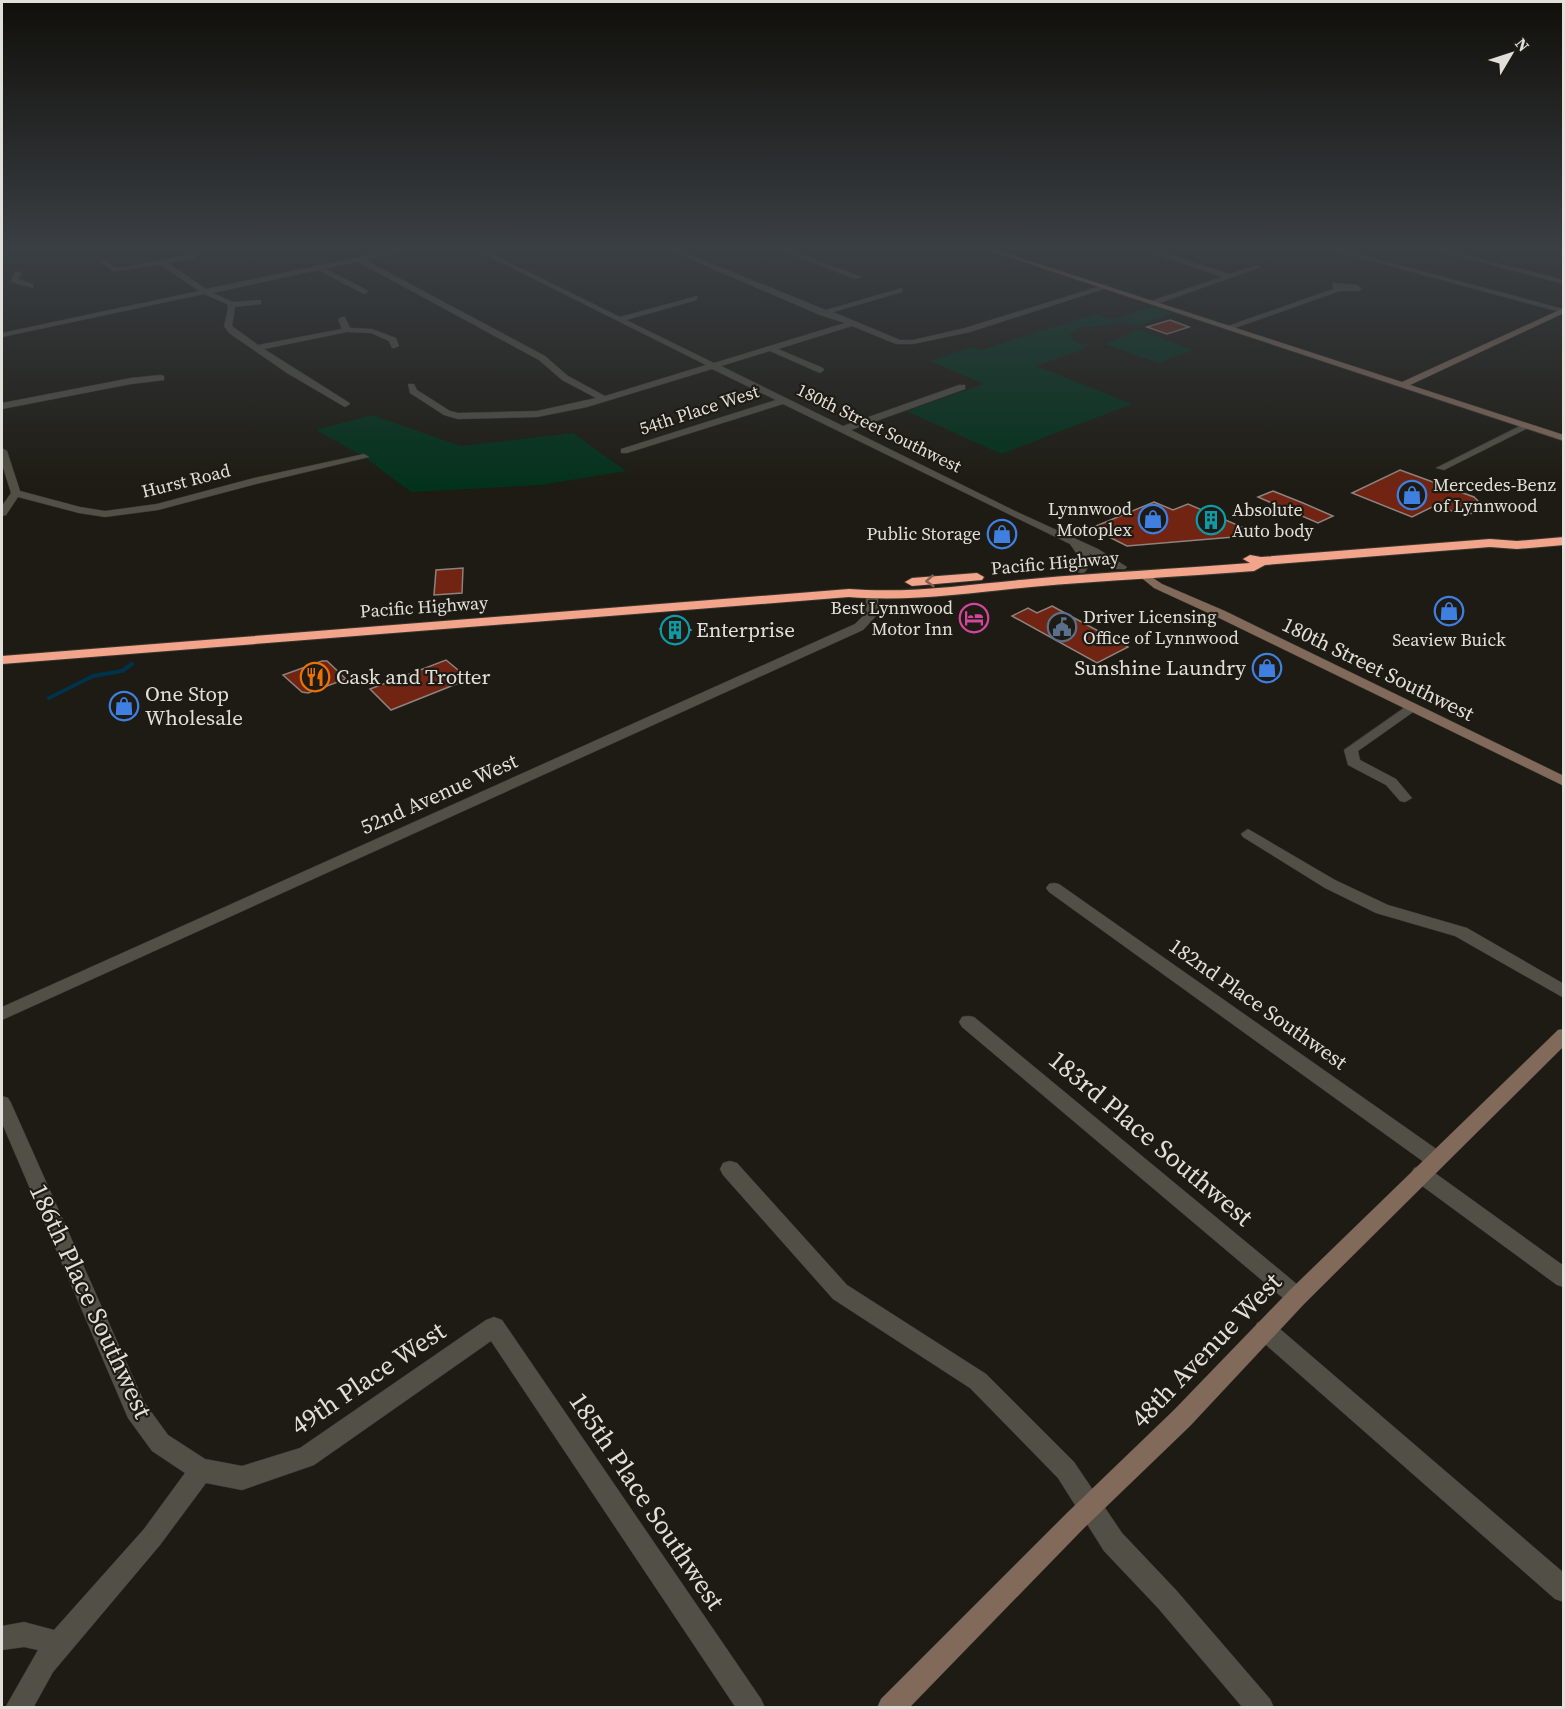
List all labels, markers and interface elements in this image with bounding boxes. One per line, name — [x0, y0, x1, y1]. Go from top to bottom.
north arrow — [1481, 24, 1541, 84]
text: N — [1510, 33, 1535, 56]
street label: 180th Street Southwest — [793, 377, 966, 478]
street label: 54th Place West — [636, 378, 762, 441]
street label: Hurst Road — [139, 457, 233, 504]
place label: Mercedes-Benz of Lynnwood — [1433, 472, 1556, 518]
shop icon: Mercedes-Benz of Lynnwood — [1396, 479, 1428, 511]
place label: Lynnwood Motoplex — [1048, 496, 1133, 542]
place label: Absolute Auto body — [1232, 497, 1314, 543]
shop icon: Lynnwood Motoplex — [1137, 503, 1169, 535]
building icon: Absolute Auto body — [1195, 504, 1227, 536]
shop icon: Public Storage — [986, 518, 1018, 550]
place label: Public Storage — [867, 521, 981, 546]
street label: Pacific Highway — [990, 544, 1121, 581]
one-way arrow — [926, 574, 935, 587]
street label: Pacific Highway — [359, 589, 490, 623]
place label: Best Lynnwood Motor Inn — [831, 595, 953, 641]
shop icon: Seaview Buick — [1433, 595, 1465, 627]
hotel icon: Best Lynnwood Motor Inn — [958, 602, 990, 634]
place label: Driver Licensing Office of Lynnwood — [1083, 604, 1239, 650]
street label: 180th Street Southwest — [1277, 609, 1479, 728]
public building icon: Driver Licensing Office of Lynnwood — [1046, 611, 1078, 643]
building icon: Enterprise — [659, 614, 691, 646]
place label: Enterprise — [696, 615, 795, 644]
place label: Seaview Buick — [1392, 627, 1506, 652]
shop icon: Sunshine Laundry — [1251, 652, 1283, 684]
place label: Sunshine Laundry — [1074, 653, 1246, 682]
restaurant icon: Cask and Trotter — [299, 661, 331, 693]
place label: Cask and Trotter — [336, 662, 491, 691]
place label: One Stop Wholesale — [145, 679, 243, 732]
shop icon: One Stop Wholesale — [108, 690, 140, 722]
street label: 52nd Avenue West — [356, 746, 522, 841]
street label: 182nd Place Southwest — [1163, 931, 1353, 1076]
street label: 183rd Place Southwest — [1041, 1042, 1261, 1235]
street label: 186th Place Southwest — [21, 1178, 161, 1425]
street label: 48th Avenue West — [1123, 1264, 1290, 1435]
street label: 49th Place West — [284, 1313, 453, 1443]
street label: 185th Place Southwest — [561, 1385, 734, 1617]

